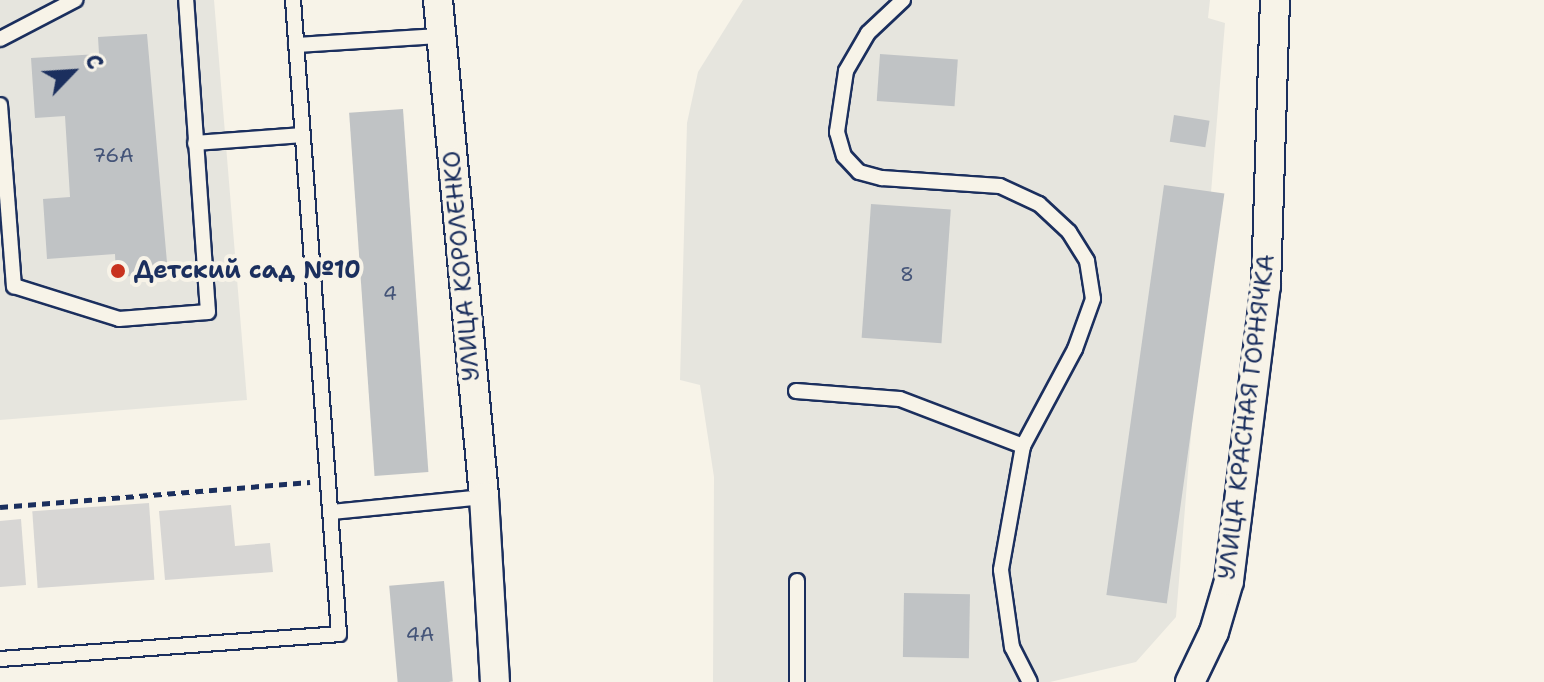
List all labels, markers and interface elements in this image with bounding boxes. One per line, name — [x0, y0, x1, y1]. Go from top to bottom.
north arrow — [32, 32, 112, 112]
text: С — [78, 49, 110, 74]
house number: 76А — [92, 143, 134, 167]
street label: УЛИЦА КОРОЛЕНКО — [438, 150, 486, 382]
street label: УЛИЦА КРАСНАЯ ГОРНЯЧКА — [1213, 252, 1281, 582]
place label: Детский сад №10 — [134, 257, 361, 285]
marker: Детский сад №10 — [109, 262, 127, 280]
house number: 8 — [900, 262, 914, 286]
house number: 4 — [383, 281, 397, 305]
house number: 4А — [406, 622, 434, 646]

